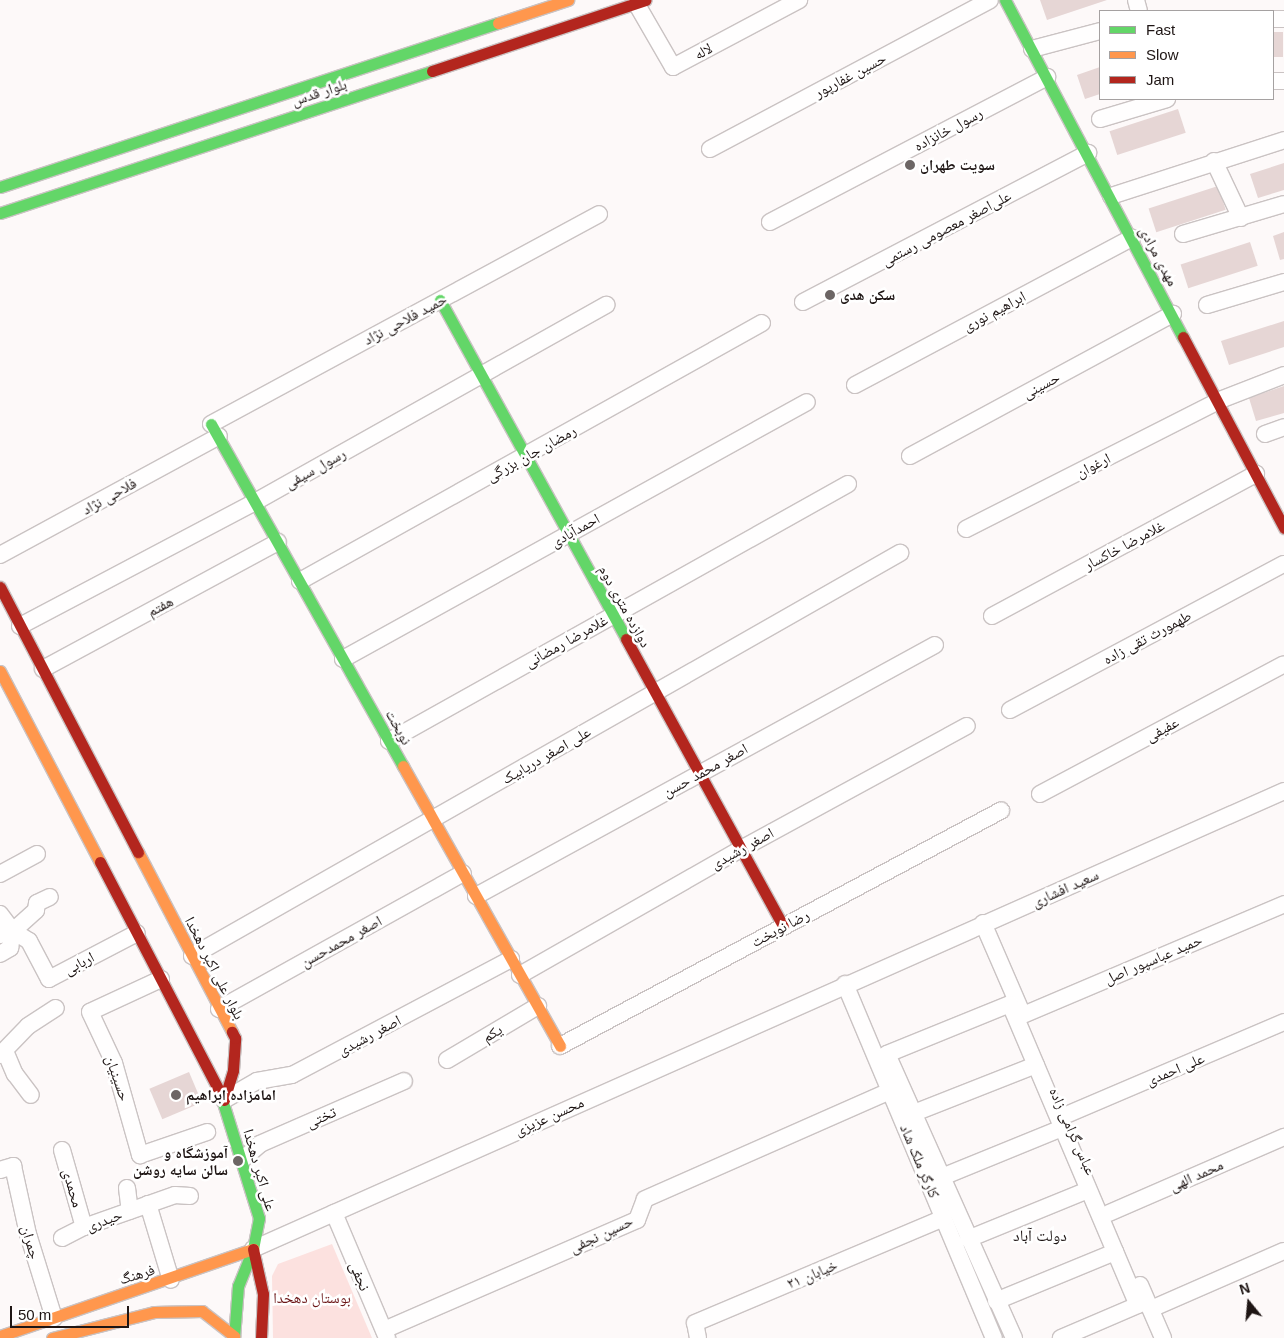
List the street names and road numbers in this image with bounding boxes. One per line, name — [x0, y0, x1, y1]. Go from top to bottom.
street label: لاله — [691, 39, 715, 63]
street label: حسین غفارپور — [811, 49, 889, 101]
street label: بلوار قدس — [289, 75, 349, 109]
street label: رسول خانزاده — [911, 103, 985, 155]
street label: علی‌اصغر معصومی رستمی — [878, 186, 1014, 270]
street label: مهدی مرادی — [1136, 223, 1182, 289]
street label: ابراهیم نوری — [959, 287, 1029, 335]
street label: حمید فلاحی نژاد — [360, 289, 450, 349]
street label: حسینی — [1019, 368, 1063, 402]
street label: رمضان جان بزرگی — [483, 421, 579, 485]
street label: رسول سیفی — [281, 444, 349, 492]
street label: ارغوان — [1073, 449, 1113, 481]
street label: فلاحی نژاد — [79, 474, 139, 518]
street label: احمدآبادی — [547, 509, 603, 551]
street label: غلامرضا خاکسار — [1081, 516, 1167, 574]
street label: دوازده متری دوم — [595, 562, 655, 650]
street label: هفتم — [144, 592, 176, 620]
street label: طهمورث تقی زاده — [1100, 606, 1194, 668]
street label: غلامرضا رمضانی — [521, 611, 611, 671]
street label: نوبخت — [382, 706, 416, 748]
street label: عفیفی — [1142, 713, 1182, 745]
street label: علی اصغر دریابیک — [498, 722, 594, 788]
street label: اصغر محمد حسن — [659, 739, 751, 801]
street label: اصغر رشیدی — [707, 823, 777, 873]
street label: سعید افشاری — [1029, 865, 1101, 911]
street label: رضا نوبخت — [748, 905, 812, 951]
street label: اصغر محمدحسن — [297, 911, 385, 971]
street label: بلوار علی اکبر دهخدا — [181, 914, 249, 1022]
street label: حمید عباسپور اصل — [1101, 930, 1205, 988]
street label: اربابی — [61, 948, 97, 978]
street label: اصغر رشیدی — [334, 1011, 404, 1059]
street label: یکم — [479, 1020, 505, 1046]
street label: علی احمدی — [1143, 1049, 1207, 1089]
street label: حسینیان — [102, 1053, 134, 1103]
street label: عباس گرامی زاده — [1046, 1084, 1100, 1178]
street label: محسن عزیزی — [512, 1093, 586, 1139]
street label: تختی — [303, 1103, 339, 1131]
street label: کارگر ملک شاد — [896, 1121, 944, 1201]
street label: علی اکبر دهخدا — [240, 1127, 280, 1213]
street label: محمد الهی — [1166, 1155, 1226, 1195]
street label: محمدی — [59, 1167, 87, 1209]
street label: حیدری — [83, 1205, 125, 1235]
street label: حسین نجفی — [566, 1211, 636, 1257]
street label: چمران — [18, 1223, 44, 1261]
street label: خیابان ۲۱ — [784, 1255, 840, 1293]
street label: نجفی — [346, 1259, 374, 1293]
street label: فرهنگ — [117, 1260, 157, 1288]

